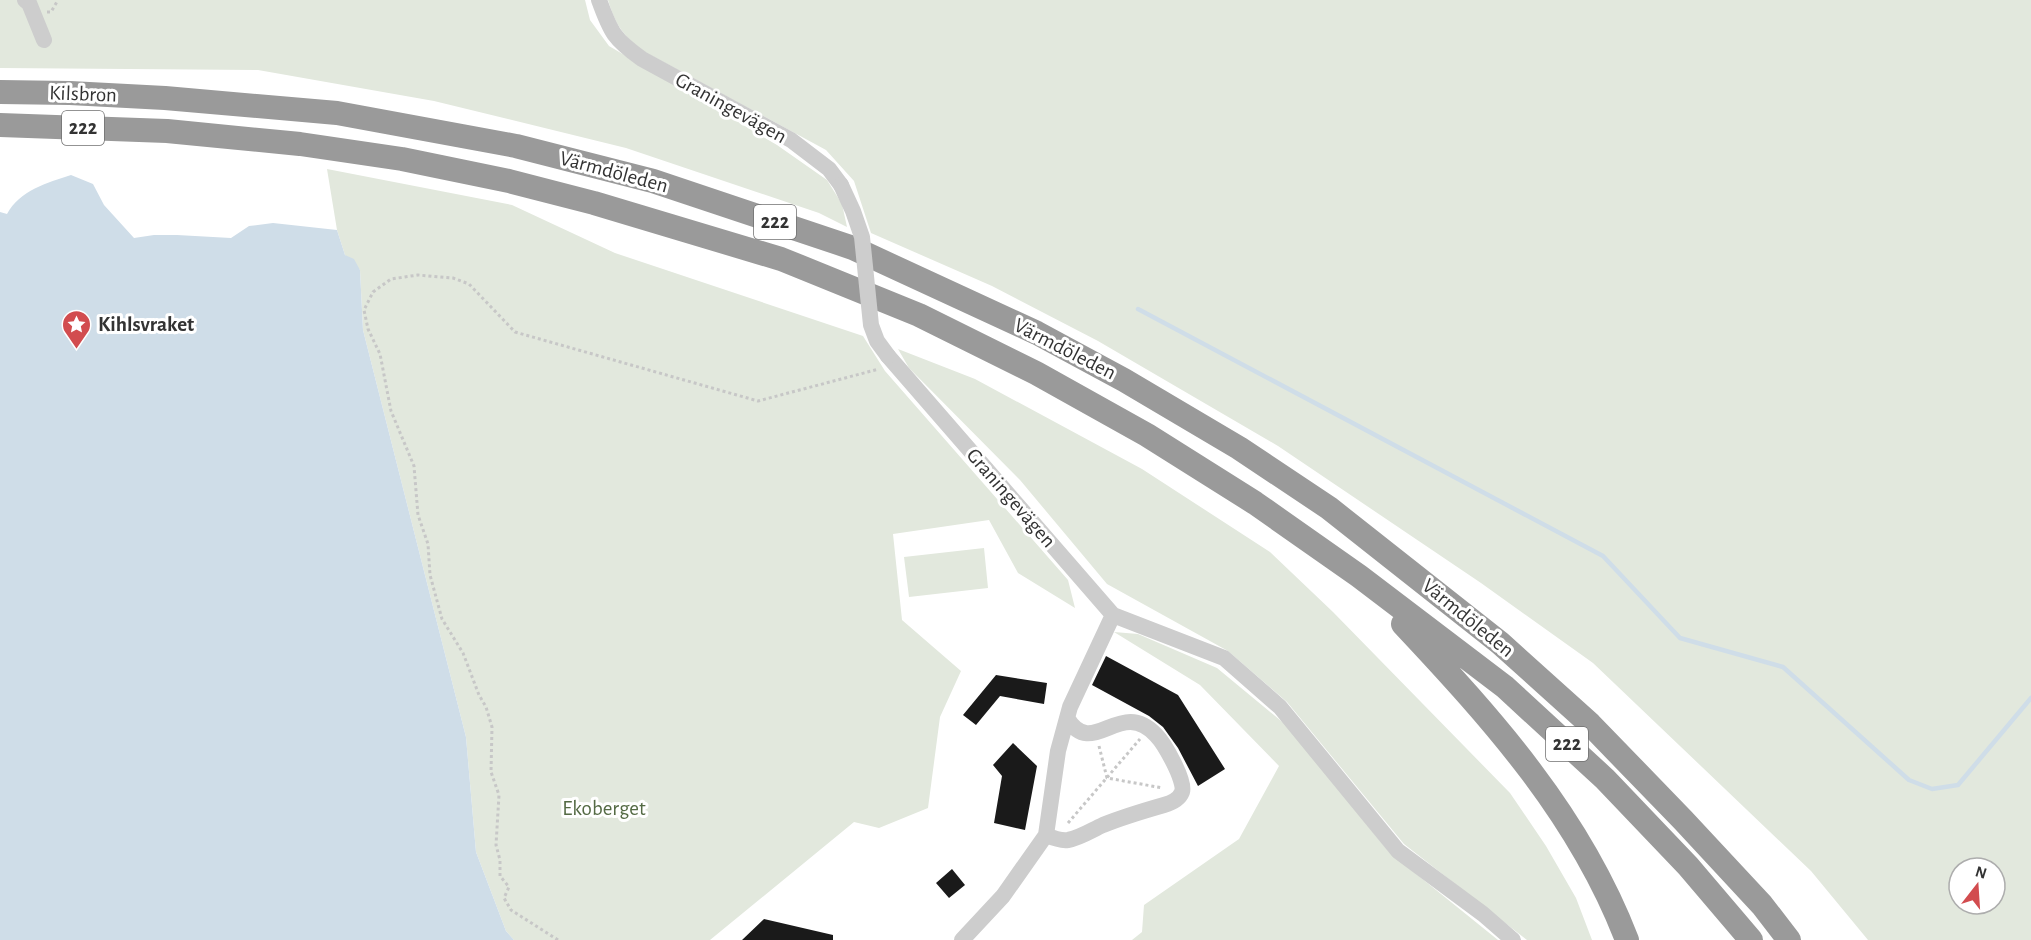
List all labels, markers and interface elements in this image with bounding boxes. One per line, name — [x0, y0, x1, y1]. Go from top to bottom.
street label: Graningevägen — [672, 69, 790, 147]
street label: Kilsbron — [49, 82, 117, 106]
road number: 222 — [62, 111, 104, 145]
street label: Värmdöleden — [558, 147, 670, 197]
road number: 222 — [754, 205, 796, 239]
place icon: Kihlsvraket — [61, 308, 93, 350]
place label: Kihlsvraket — [98, 314, 194, 335]
street label: Värmdöleden — [1011, 314, 1119, 384]
street label: Graningevägen — [962, 444, 1060, 552]
street label: Värmdöleden — [1418, 575, 1518, 661]
road number: 222 — [1546, 727, 1588, 761]
park label: Ekoberget — [562, 798, 646, 819]
north arrow — [1947, 856, 2007, 916]
text: N — [1973, 863, 1989, 882]

